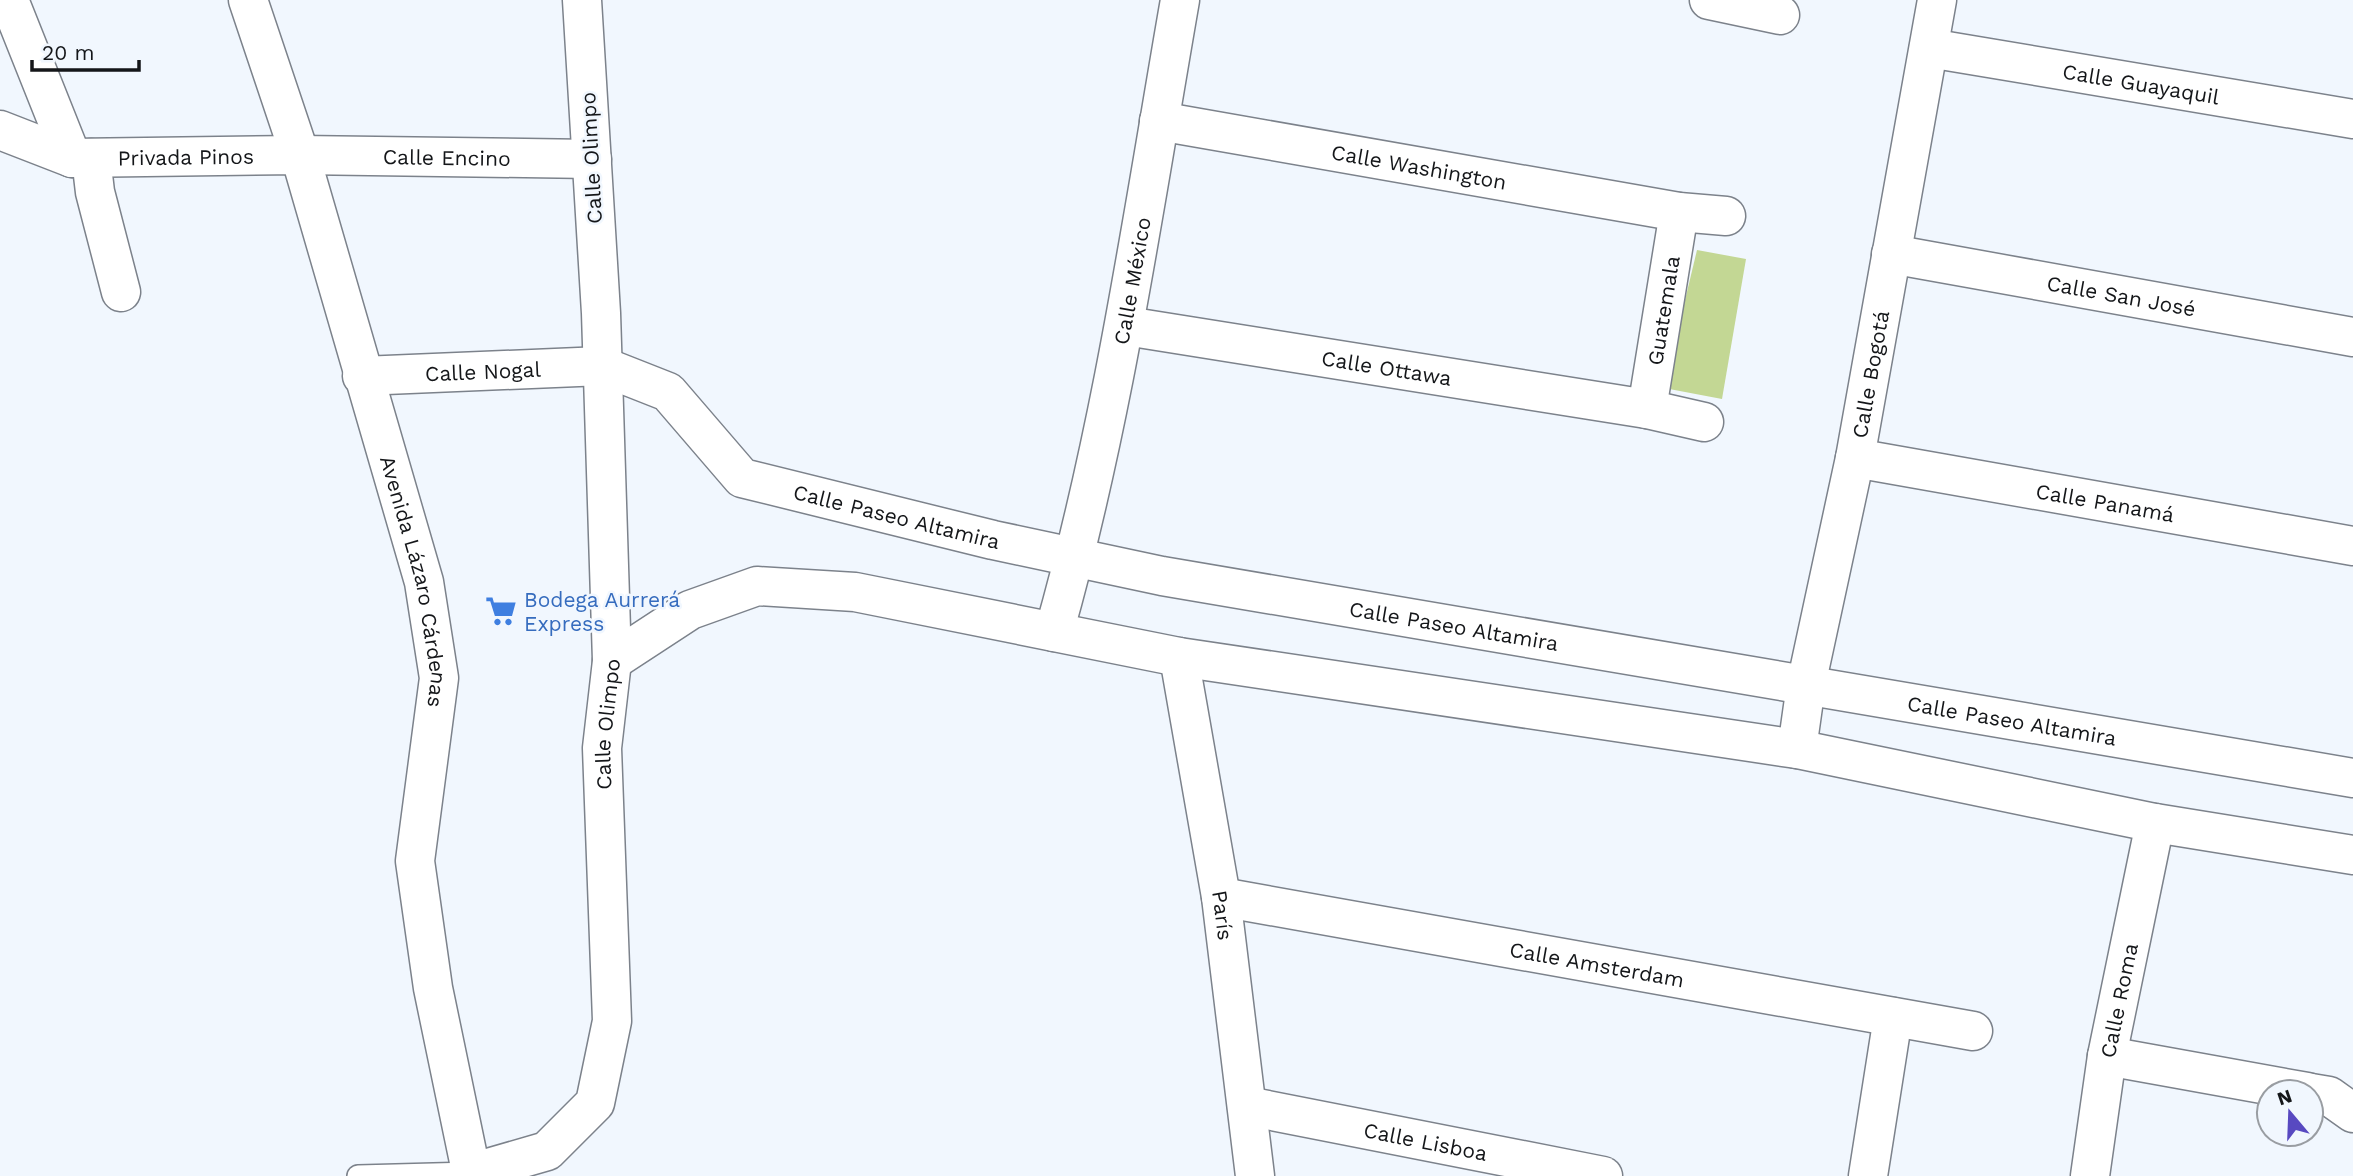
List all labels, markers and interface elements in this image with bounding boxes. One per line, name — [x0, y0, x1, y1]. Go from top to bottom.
scale bar — [32, 28, 138, 72]
text: 20 m — [42, 40, 94, 65]
street label: Calle Guayaquil — [2061, 58, 2222, 109]
street label: Calle Olimpo — [575, 91, 607, 225]
street label: Calle Washington — [1329, 139, 1509, 194]
street label: Privada Pinos — [117, 143, 254, 170]
street label: Calle Encino — [383, 144, 511, 170]
street label: Calle México — [1108, 215, 1155, 347]
street label: Guatemala — [1642, 253, 1684, 367]
street label: Calle San José — [2045, 270, 2198, 321]
street label: Calle Bogotá — [1846, 308, 1894, 440]
street label: Calle Ottawa — [1320, 345, 1454, 390]
street label: Calle Nogal — [425, 356, 542, 386]
street label: Avenida Lázaro Cárdenas — [375, 453, 452, 709]
street label: Calle Panamá — [2034, 478, 2176, 527]
street label: Calle Paseo Altamira — [791, 479, 1002, 554]
place label: Bodega Aurrerá Express — [524, 587, 680, 636]
supermarket icon: Bodega Aurrerá Express — [484, 594, 518, 628]
street label: Calle Paseo Altamira — [1347, 595, 1560, 656]
street label: Calle Olimpo — [589, 657, 625, 790]
street label: Calle Paseo Altamira — [1905, 690, 2118, 750]
street label: París — [1208, 888, 1239, 942]
street label: Calle Amsterdam — [1508, 936, 1686, 992]
street label: Calle Roma — [2094, 941, 2142, 1060]
north arrow — [2255, 1078, 2325, 1148]
text: N — [2274, 1084, 2295, 1111]
street label: Calle Lisboa — [1362, 1117, 1490, 1165]

